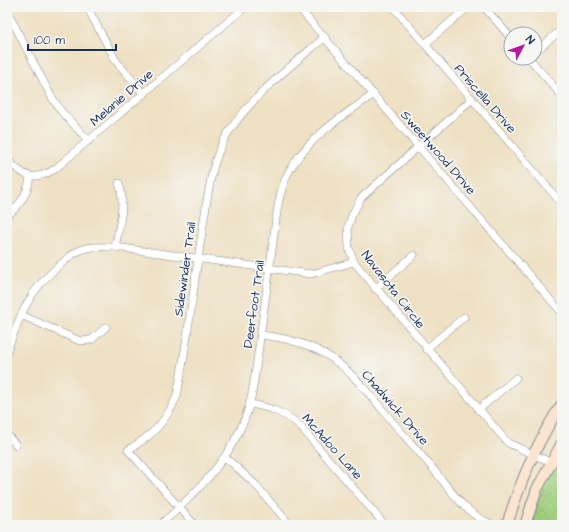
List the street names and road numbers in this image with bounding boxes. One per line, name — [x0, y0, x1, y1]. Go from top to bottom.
street label: Priscella Drive — [450, 60, 520, 137]
street label: Melanie Drive — [86, 65, 157, 130]
street label: Sweetwood Drive — [397, 107, 480, 199]
street label: Sidewinder Trail — [169, 221, 201, 317]
street label: Navasota Circle — [357, 247, 429, 332]
street label: Deerfoot Trail — [239, 259, 269, 349]
street label: Chadwick Drive — [358, 366, 433, 449]
street label: McAdoo Lane — [298, 410, 367, 484]

